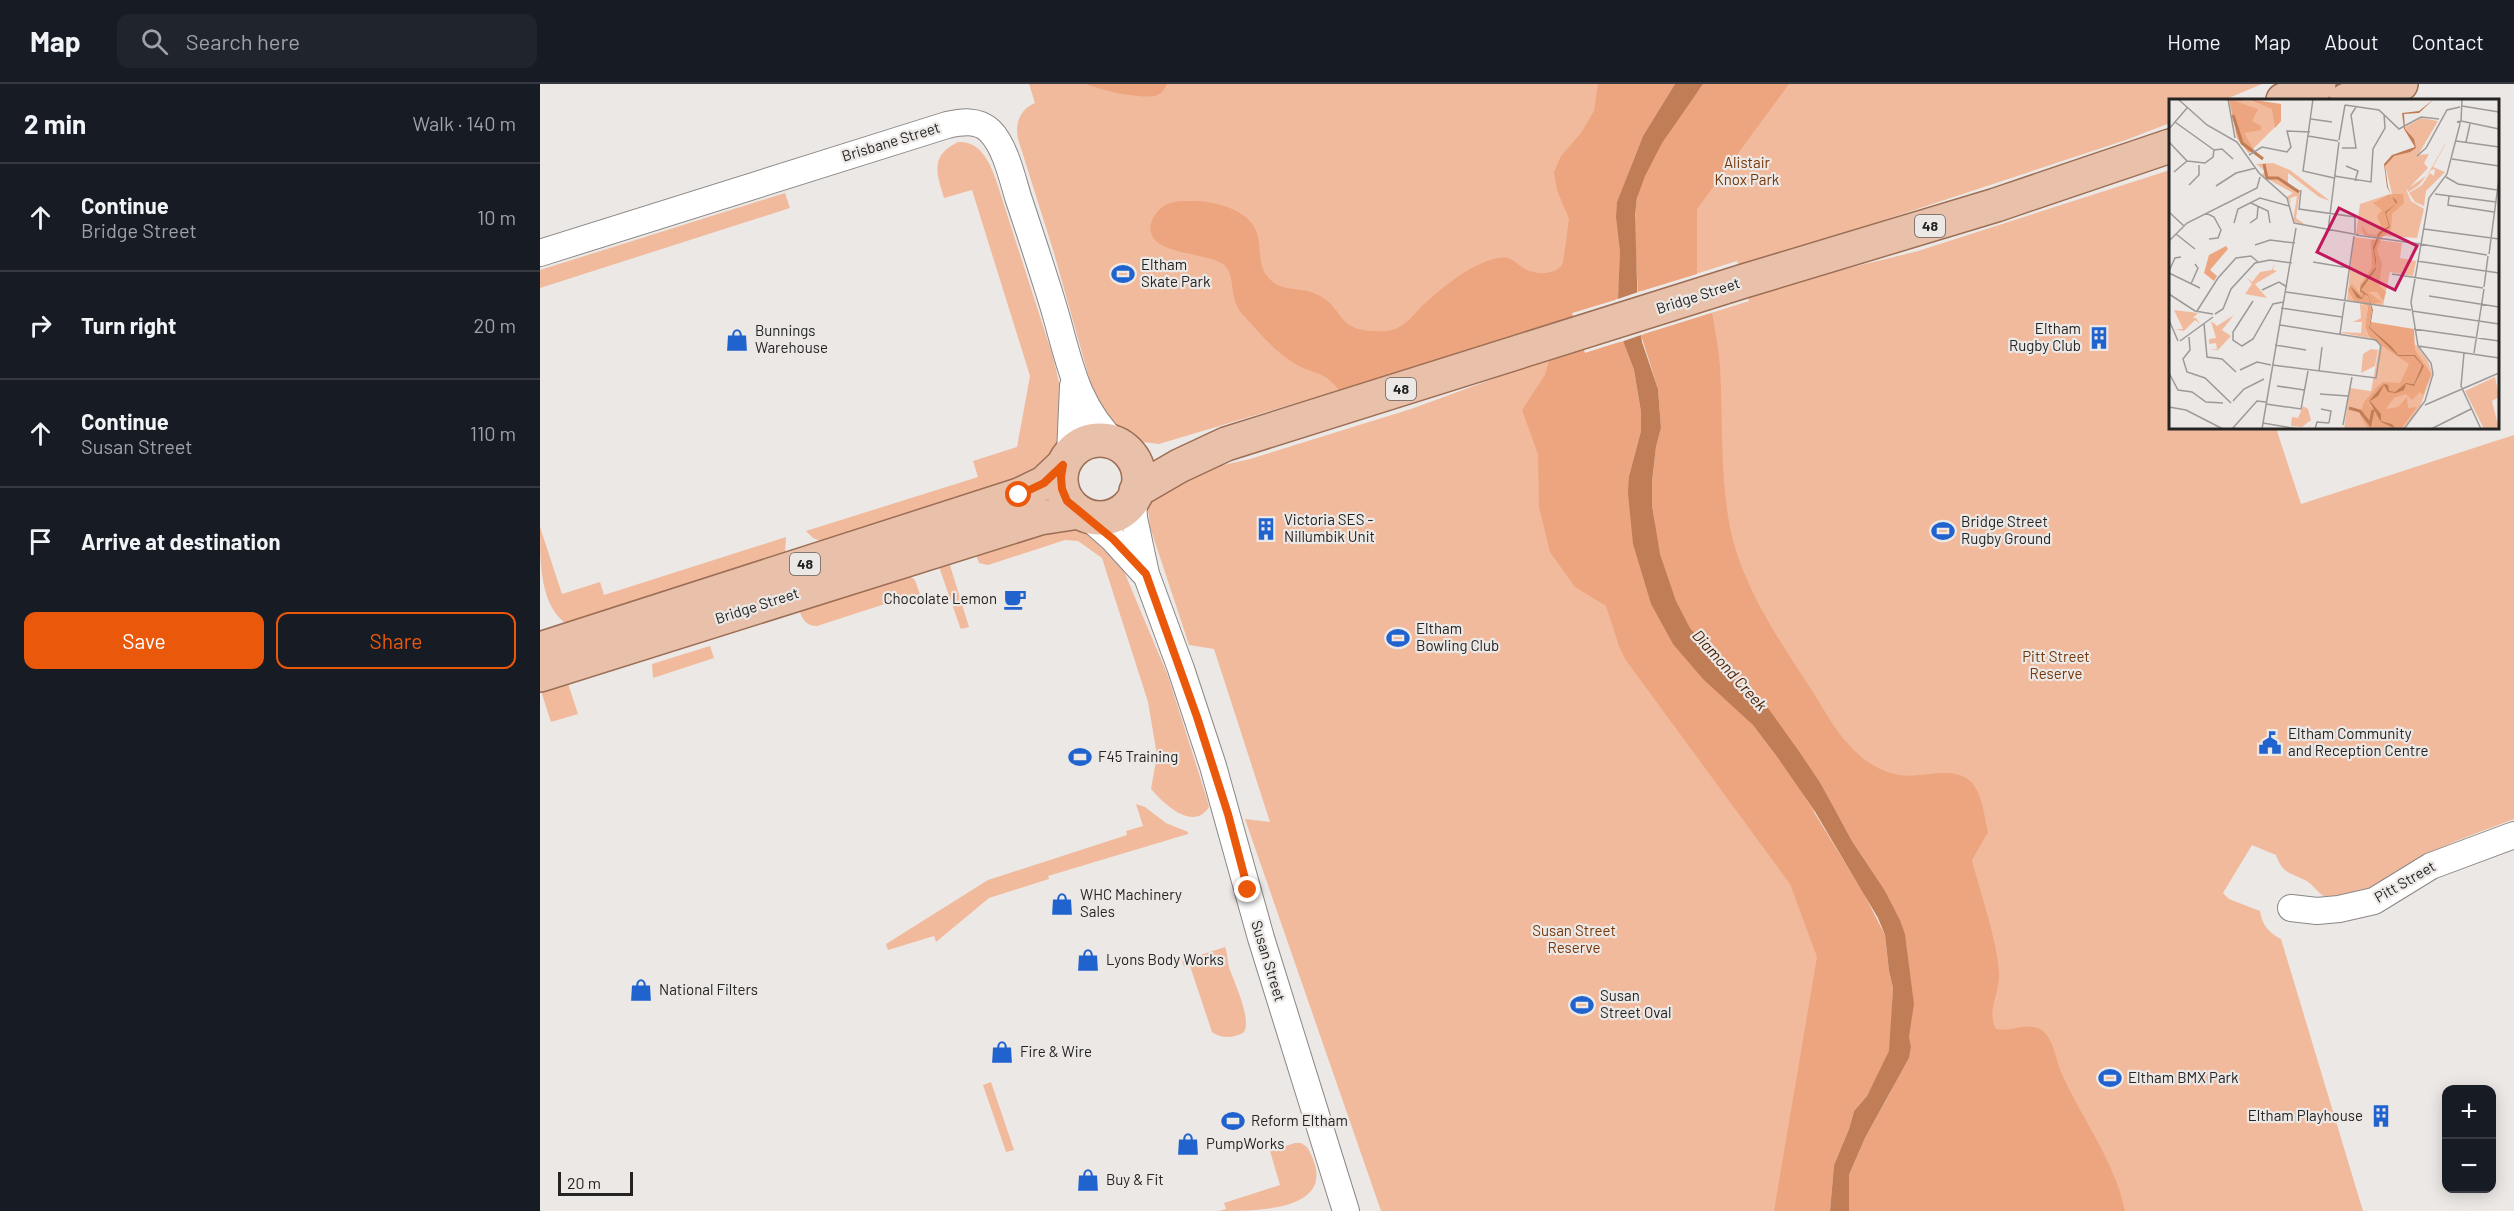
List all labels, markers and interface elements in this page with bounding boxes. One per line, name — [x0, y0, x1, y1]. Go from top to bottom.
search box — [117, 14, 537, 68]
text: Map — [30, 24, 81, 58]
icon: search — [138, 25, 171, 58]
text: Search here — [186, 28, 300, 54]
text: Home — [2167, 29, 2221, 54]
text: Map — [2254, 29, 2291, 54]
text: About — [2324, 29, 2379, 54]
text: Contact — [2412, 29, 2484, 54]
inset map — [2169, 99, 2499, 429]
text: 2 min — [24, 108, 86, 139]
text: Walk · 140 m — [412, 111, 516, 135]
street label: Brisbane Street — [839, 118, 942, 165]
park label: Alistair Knox Park — [1715, 153, 1780, 188]
text: Continue — [81, 192, 169, 218]
icon: ahead — [24, 201, 57, 234]
text: 10 m — [477, 205, 516, 229]
road number: 48 — [1915, 215, 1945, 237]
text: Bridge Street — [81, 218, 197, 242]
place label: Eltham Skate Park — [1141, 255, 1211, 290]
sports icon: Eltham Skate Park — [1110, 261, 1136, 287]
street label: Bridge Street — [1654, 273, 1742, 317]
icon: right — [24, 309, 57, 342]
text: Turn right — [81, 312, 176, 338]
text: 20 m — [473, 313, 516, 337]
place label: Eltham Rugby Club — [2009, 319, 2081, 354]
place label: Bunnings Warehouse — [755, 321, 828, 356]
building icon: Eltham Rugby Club — [2086, 325, 2112, 351]
shop icon: Bunnings Warehouse — [724, 327, 750, 353]
road number: 48 — [1386, 378, 1416, 400]
text: Continue — [81, 408, 169, 434]
icon: ahead — [24, 417, 57, 450]
text: 110 m — [470, 421, 516, 445]
text: Susan Street — [81, 434, 193, 458]
route start — [1005, 481, 1031, 507]
place label: Victoria SES - Nillumbik Unit — [1284, 510, 1375, 545]
place label: Bridge Street Rugby Ground — [1961, 512, 2051, 547]
building icon: Victoria SES - Nillumbik Unit — [1253, 516, 1279, 542]
sports icon: Bridge Street Rugby Ground — [1930, 518, 1956, 544]
icon: arrive — [24, 525, 57, 558]
text: Arrive at destination — [81, 528, 280, 554]
road number: 48 — [790, 553, 820, 575]
street label: Bridge Street — [713, 583, 801, 627]
cafe icon: Chocolate Lemon — [1002, 586, 1028, 612]
place label: Chocolate Lemon — [883, 589, 997, 607]
button: Save — [24, 612, 264, 669]
button: Share — [276, 612, 516, 669]
place label: Eltham Bowling Club — [1416, 619, 1499, 654]
sports icon: Eltham Bowling Club — [1385, 625, 1411, 651]
water label: Diamond Creek — [1689, 625, 1772, 714]
park label: Pitt Street Reserve — [2022, 647, 2090, 682]
place label: Eltham Community and Reception Centre — [2288, 724, 2429, 759]
public building icon: Eltham Community and Reception Centre — [2257, 730, 2283, 756]
sports icon: F45 Training — [1067, 744, 1093, 770]
place label: F45 Training — [1098, 747, 1178, 765]
street label: Pitt Street — [2371, 856, 2438, 906]
route end — [1234, 876, 1260, 902]
place label: WHC Machinery Sales — [1080, 885, 1182, 920]
shop icon: WHC Machinery Sales — [1049, 891, 1075, 917]
street label: Susan Street — [1248, 918, 1290, 1003]
park label: Susan Street Reserve — [1532, 921, 1616, 956]
shop icon: Lyons Body Works — [1075, 947, 1101, 973]
place label: Lyons Body Works — [1106, 950, 1224, 968]
shop icon: National Filters — [628, 977, 654, 1003]
place label: National Filters — [659, 980, 758, 998]
place label: Susan Street Oval — [1600, 986, 1671, 1021]
sports icon: Susan Street Oval — [1569, 992, 1595, 1018]
shop icon: Fire & Wire — [989, 1039, 1015, 1065]
place label: Fire & Wire — [1020, 1042, 1092, 1060]
sports icon: Eltham BMX Park — [2097, 1065, 2123, 1091]
place label: Eltham BMX Park — [2128, 1068, 2239, 1086]
map controls — [2442, 1085, 2496, 1193]
button: + — [2442, 1085, 2496, 1139]
building icon: Eltham Playhouse — [2368, 1103, 2394, 1129]
place label: Eltham Playhouse — [2248, 1106, 2363, 1124]
sports icon: Reform Eltham — [1220, 1108, 1246, 1134]
place label: Reform Eltham — [1251, 1111, 1348, 1129]
shop icon: PumpWorks — [1175, 1131, 1201, 1157]
place label: PumpWorks — [1206, 1134, 1284, 1152]
button: − — [2442, 1139, 2496, 1193]
shop icon: Buy & Fit — [1075, 1167, 1101, 1193]
scale bar — [558, 1169, 633, 1196]
place label: Buy & Fit — [1106, 1170, 1164, 1188]
text: 20 m — [567, 1173, 601, 1192]

